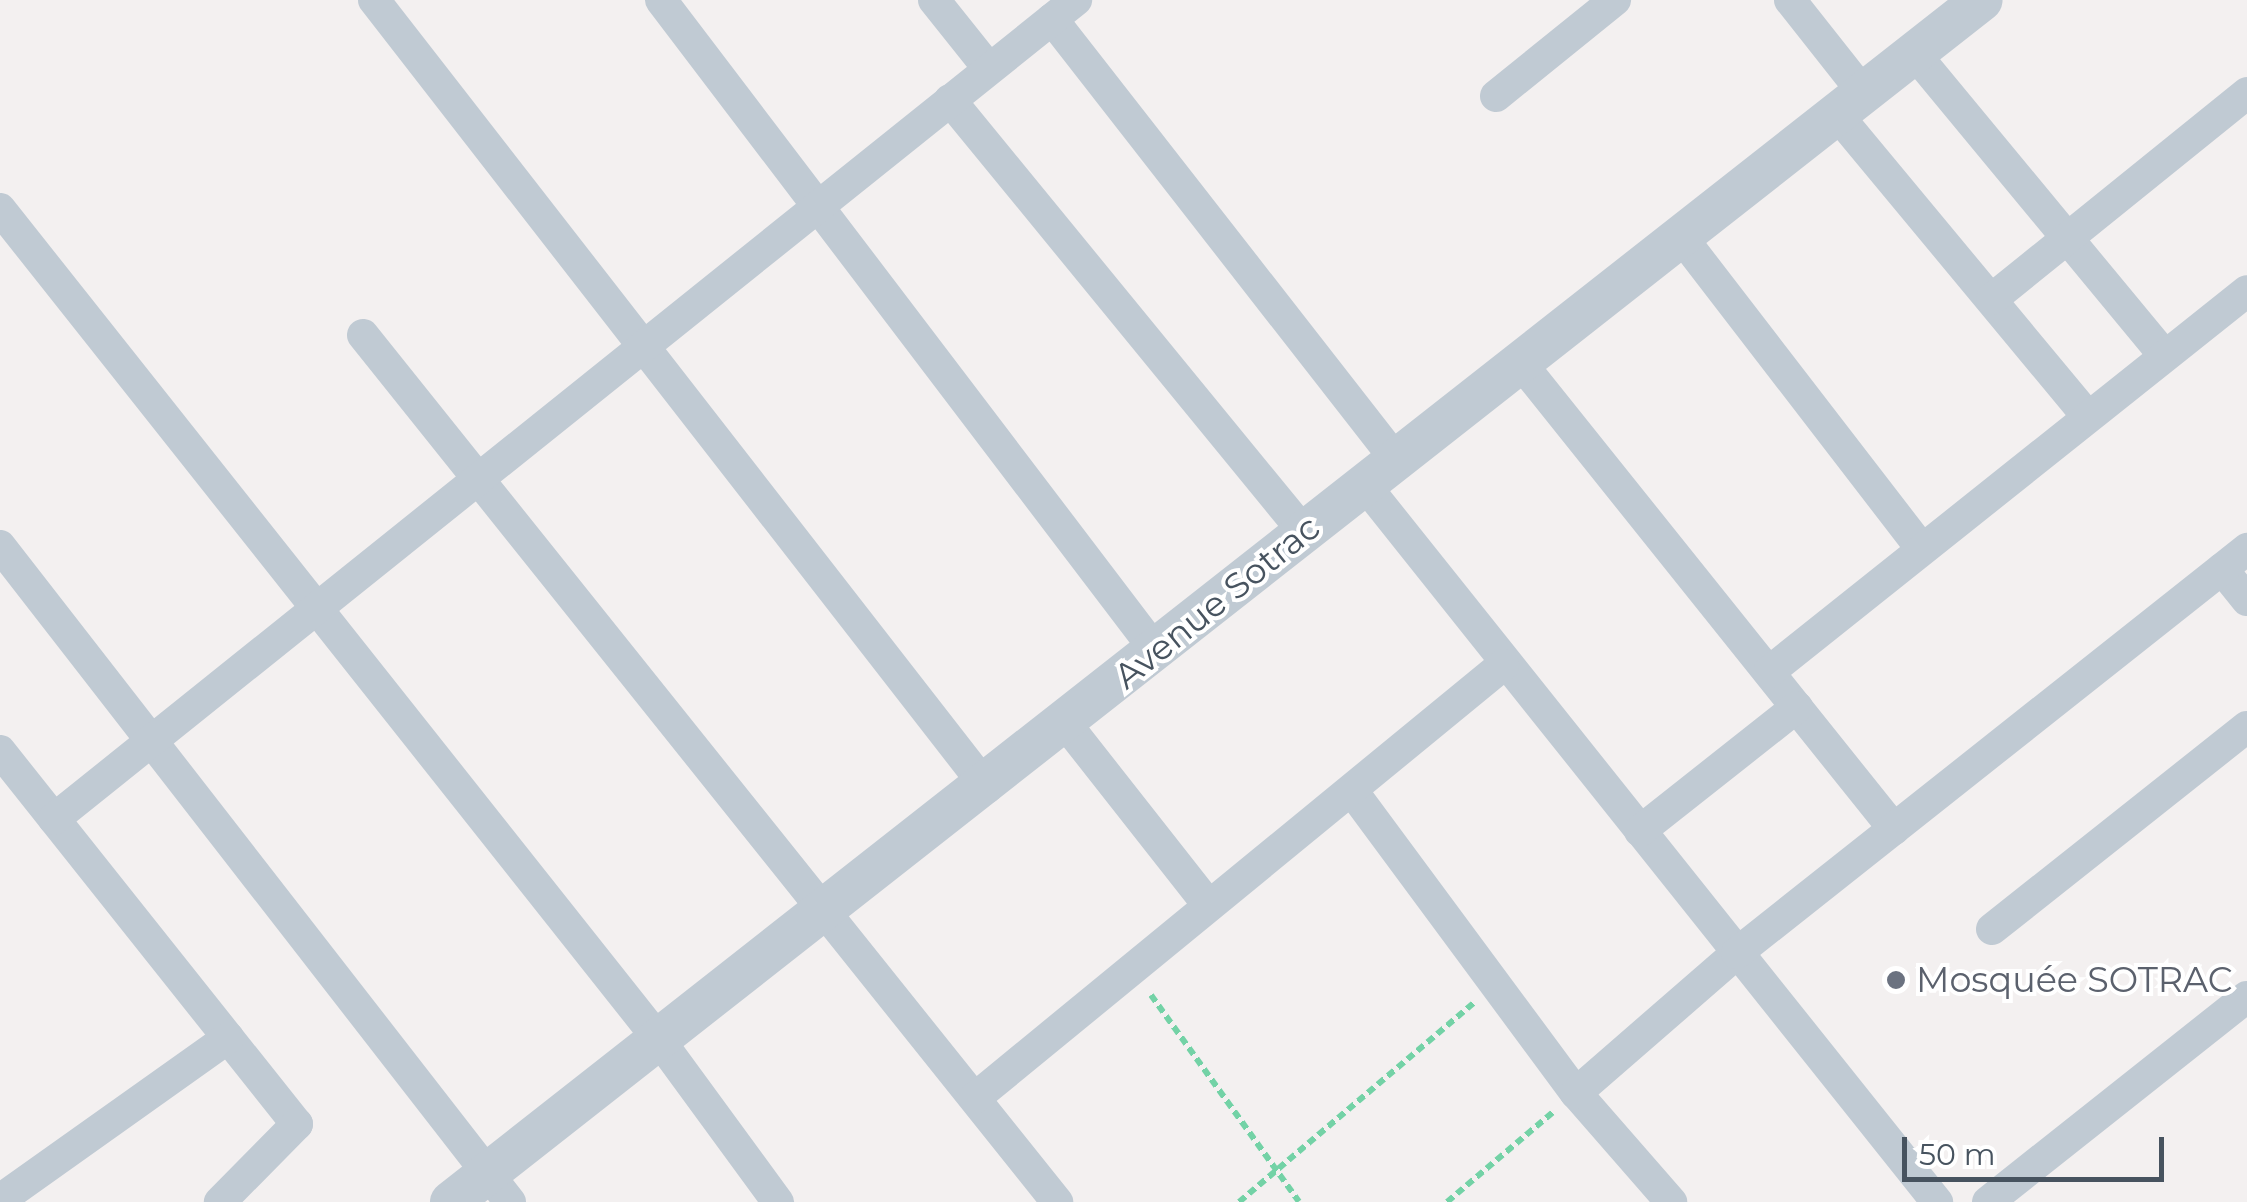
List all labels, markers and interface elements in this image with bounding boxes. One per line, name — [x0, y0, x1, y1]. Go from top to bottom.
street label: Avenue Sotrac — [1106, 506, 1328, 698]
place label: Mosquée SOTRAC — [1916, 959, 2233, 1001]
marker: Mosquée SOTRAC — [1885, 969, 1907, 991]
scale bar — [1907, 1117, 2170, 1179]
text: 50 m — [1919, 1136, 1996, 1173]

